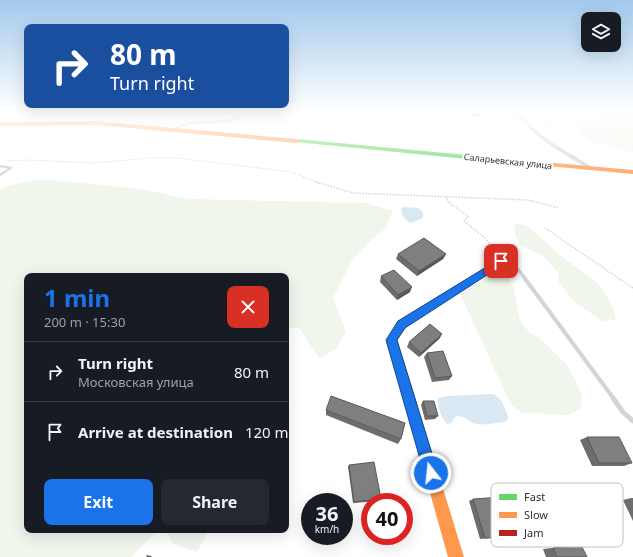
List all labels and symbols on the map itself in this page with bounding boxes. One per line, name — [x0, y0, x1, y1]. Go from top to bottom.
street label: Саларьевская улица — [463, 150, 553, 172]
pin — [484, 244, 518, 278]
position arrow — [410, 452, 452, 494]
legend — [491, 483, 623, 547]
text: Fast — [524, 489, 545, 504]
speed limit sign: 40 — [361, 493, 413, 545]
text: Slow — [524, 507, 548, 522]
text: Jam — [523, 525, 543, 540]

